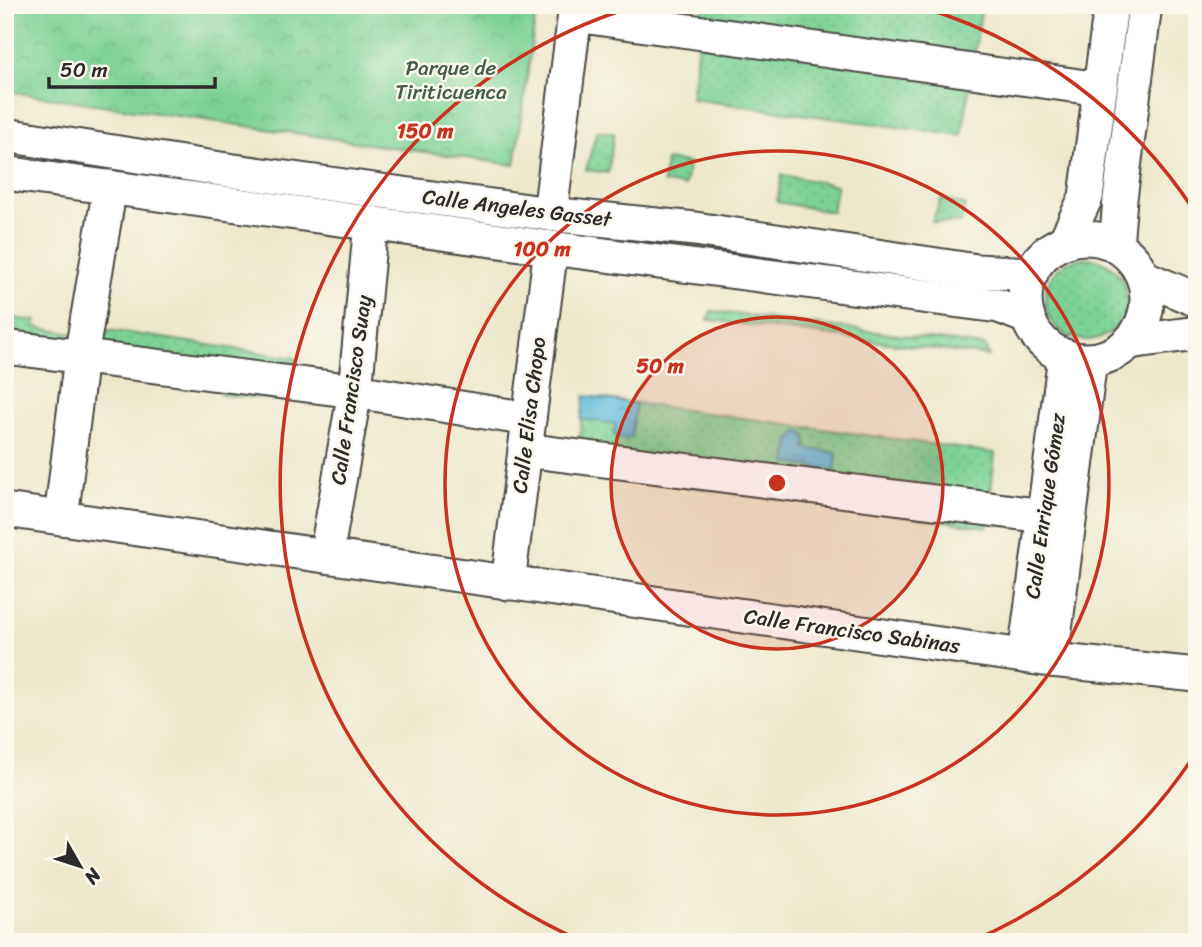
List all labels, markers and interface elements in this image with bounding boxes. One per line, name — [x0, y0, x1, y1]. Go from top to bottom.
scale bar — [49, 46, 215, 90]
park label: Parque de Tiriticuenca — [395, 49, 507, 111]
text: 50 m — [60, 51, 108, 89]
text: 150 m — [397, 112, 454, 150]
street label: Calle Angeles Gasset — [420, 178, 615, 239]
text: 100 m — [513, 230, 571, 268]
street label: Calle Francisco Suay — [319, 293, 383, 487]
street label: Calle Elisa Chopo — [501, 335, 557, 495]
text: 50 m — [636, 347, 685, 385]
street label: Calle Enrique Gómez — [1013, 410, 1077, 601]
centre of rings — [765, 471, 789, 495]
street label: Calle Francisco Sabinas — [742, 597, 963, 665]
north arrow — [46, 832, 116, 902]
text: N — [75, 860, 110, 893]

